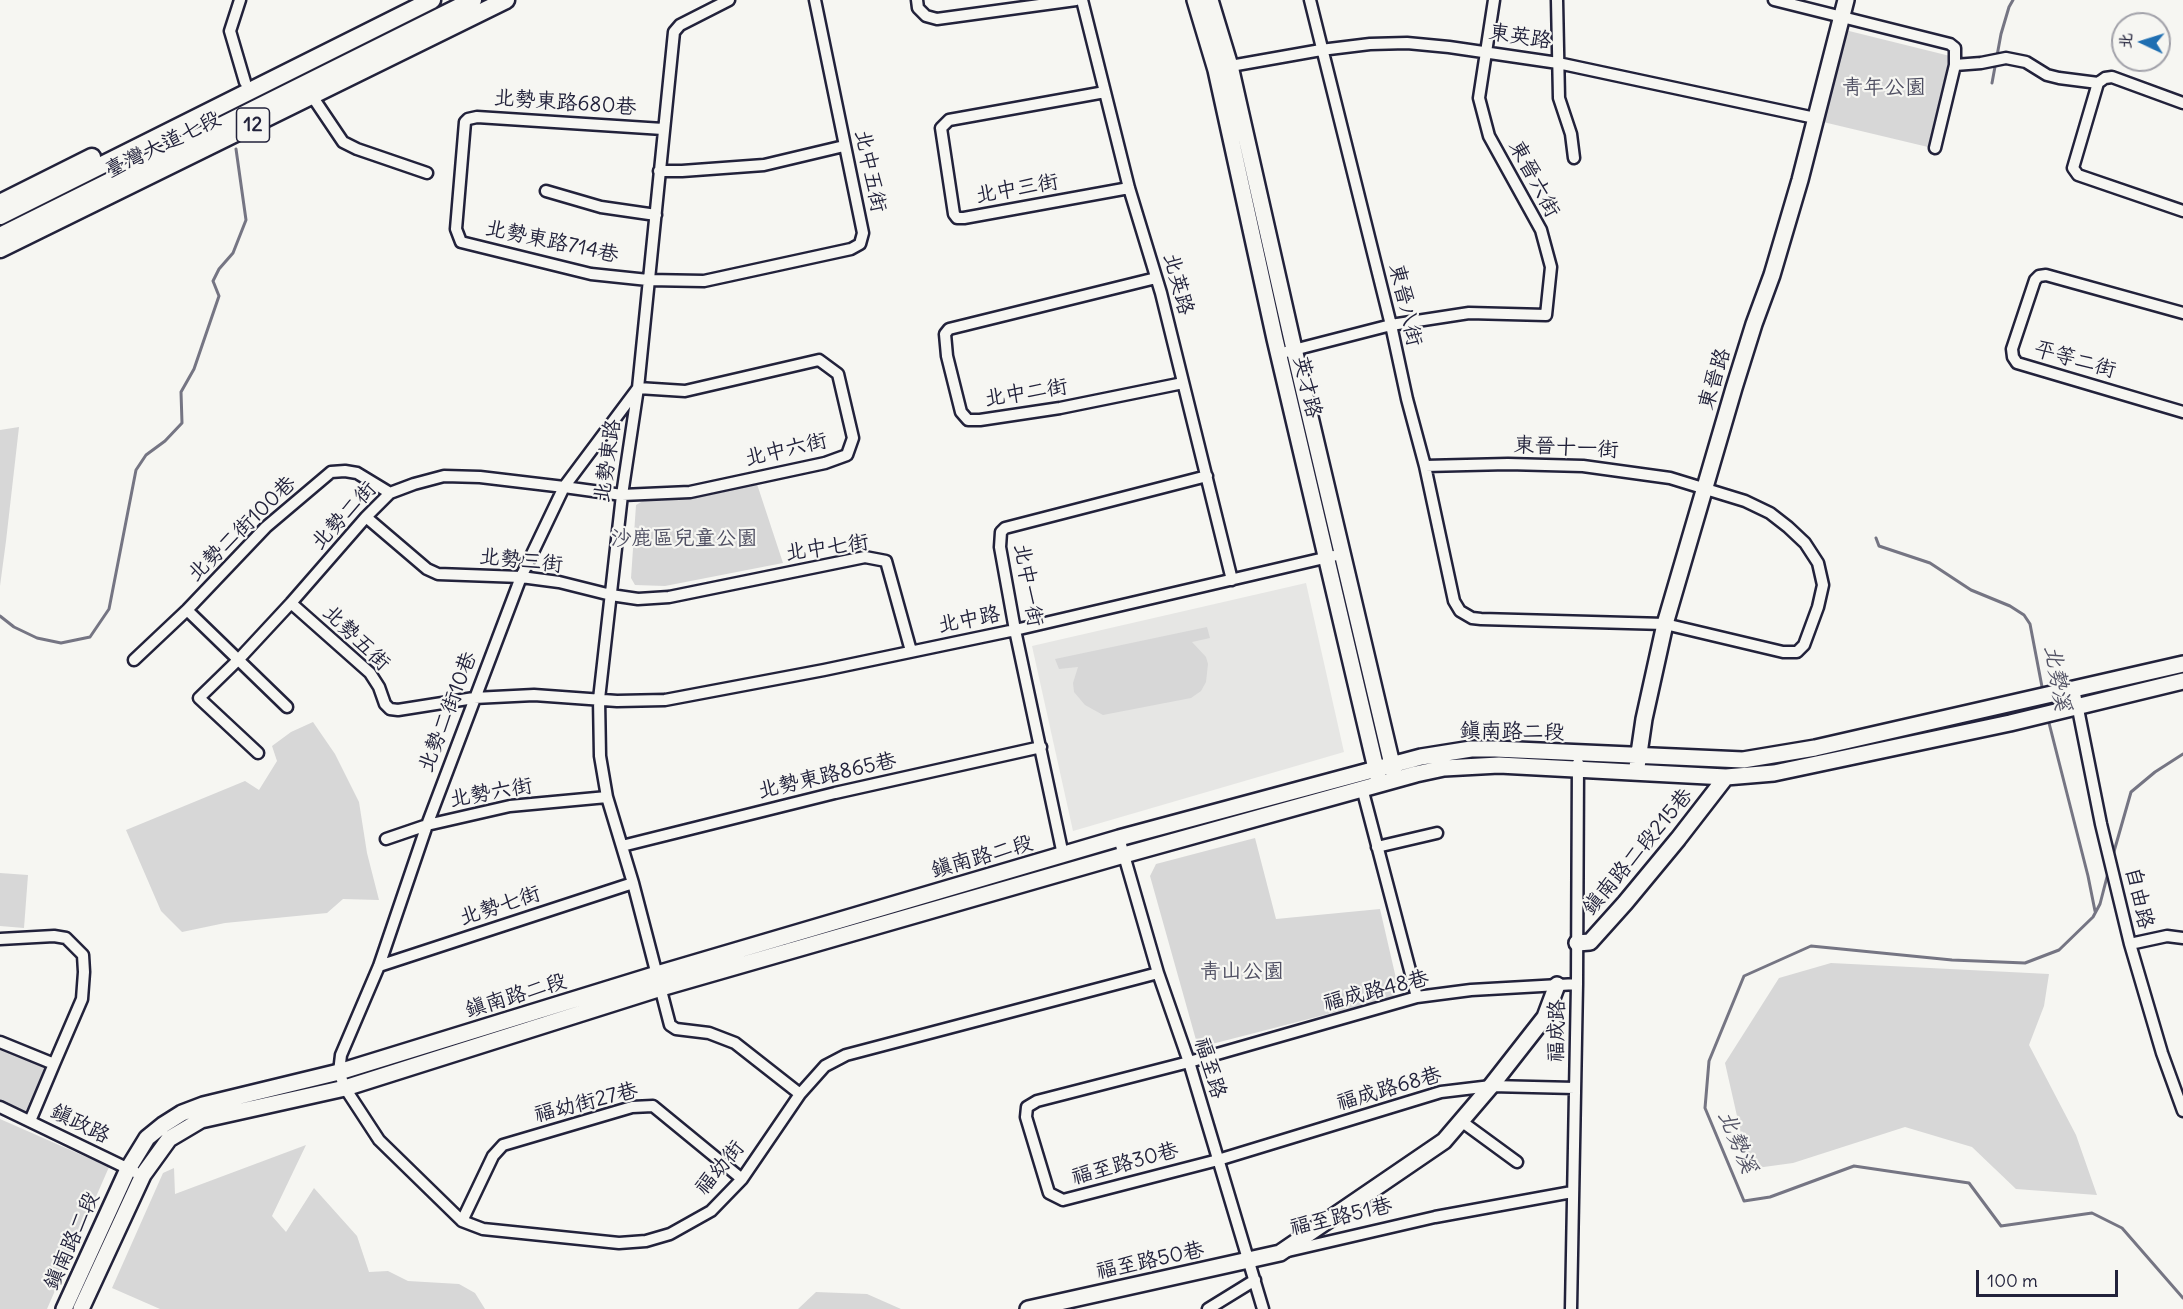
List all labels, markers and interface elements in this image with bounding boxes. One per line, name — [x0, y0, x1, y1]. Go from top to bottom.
north arrow — [2111, 12, 2171, 72]
street label: 東英路 — [1487, 20, 1553, 54]
text: 北 — [2115, 32, 2136, 50]
park label: 青年公園 — [1842, 75, 1926, 101]
street label: 北勢東路680巷 — [493, 85, 637, 121]
street label: 臺灣大道七段 — [101, 106, 225, 184]
road number: 12 — [236, 108, 270, 142]
street label: 北中五街 — [849, 127, 891, 215]
street label: 東晉六街 — [1503, 136, 1565, 222]
street label: 北中三街 — [973, 169, 1061, 209]
street label: 北勢東路714巷 — [483, 216, 621, 268]
street label: 北英路 — [1158, 250, 1198, 318]
street label: 東晉八街 — [1383, 261, 1427, 349]
street label: 平等二街 — [2031, 336, 2119, 384]
street label: 東晉路 — [1694, 345, 1736, 413]
street label: 英才路 — [1288, 353, 1326, 421]
street label: 北中二街 — [983, 374, 1069, 412]
street label: 北勢東路 — [590, 418, 626, 504]
street label: 北中六街 — [742, 428, 830, 472]
street label: 東晉十一街 — [1513, 433, 1619, 463]
street label: 北勢二街100巷 — [183, 471, 301, 587]
street label: 北勢二街 — [306, 477, 382, 555]
park label: 沙鹿區兒童公園 — [611, 526, 757, 552]
street label: 北中七街 — [784, 530, 870, 566]
street label: 北中一街 — [1008, 541, 1048, 629]
street label: 北勢三街 — [478, 544, 564, 578]
street label: 北勢五街 — [317, 600, 395, 676]
street label: 北中路 — [936, 602, 1002, 638]
water label: 北勢溪 — [2038, 643, 2076, 713]
street label: 北勢二街10巷 — [413, 648, 483, 776]
street label: 鎮南路二段 — [1459, 718, 1565, 746]
street label: 北勢東路865巷 — [755, 748, 899, 804]
street label: 北勢六街 — [447, 773, 535, 813]
street label: 鎮南路二段215巷 — [1578, 783, 1698, 921]
street label: 鎮南路二段 — [928, 830, 1036, 884]
street label: 自由路 — [2120, 864, 2158, 932]
street label: 北勢七街 — [456, 881, 544, 931]
park label: 青山公園 — [1200, 959, 1284, 985]
street label: 福成路48巷 — [1320, 966, 1432, 1016]
street label: 鎮南路二段 — [462, 969, 570, 1023]
street label: 福成路 — [1544, 999, 1570, 1063]
street label: 福至路 — [1189, 1034, 1231, 1102]
street label: 福成路68巷 — [1334, 1062, 1444, 1116]
street label: 福幼街27巷 — [532, 1078, 640, 1128]
street label: 鎮政路 — [46, 1099, 114, 1149]
water label: 北勢溪 — [1712, 1106, 1762, 1178]
street label: 福幼街 — [690, 1136, 750, 1200]
street label: 福至路30巷 — [1069, 1138, 1181, 1190]
street label: 鎮南路二段 — [39, 1188, 105, 1294]
street label: 福至路51巷 — [1287, 1193, 1395, 1241]
street label: 福至路50巷 — [1094, 1237, 1206, 1285]
scale bar — [1979, 1258, 2122, 1296]
text: 100 m — [1987, 1269, 2038, 1292]

